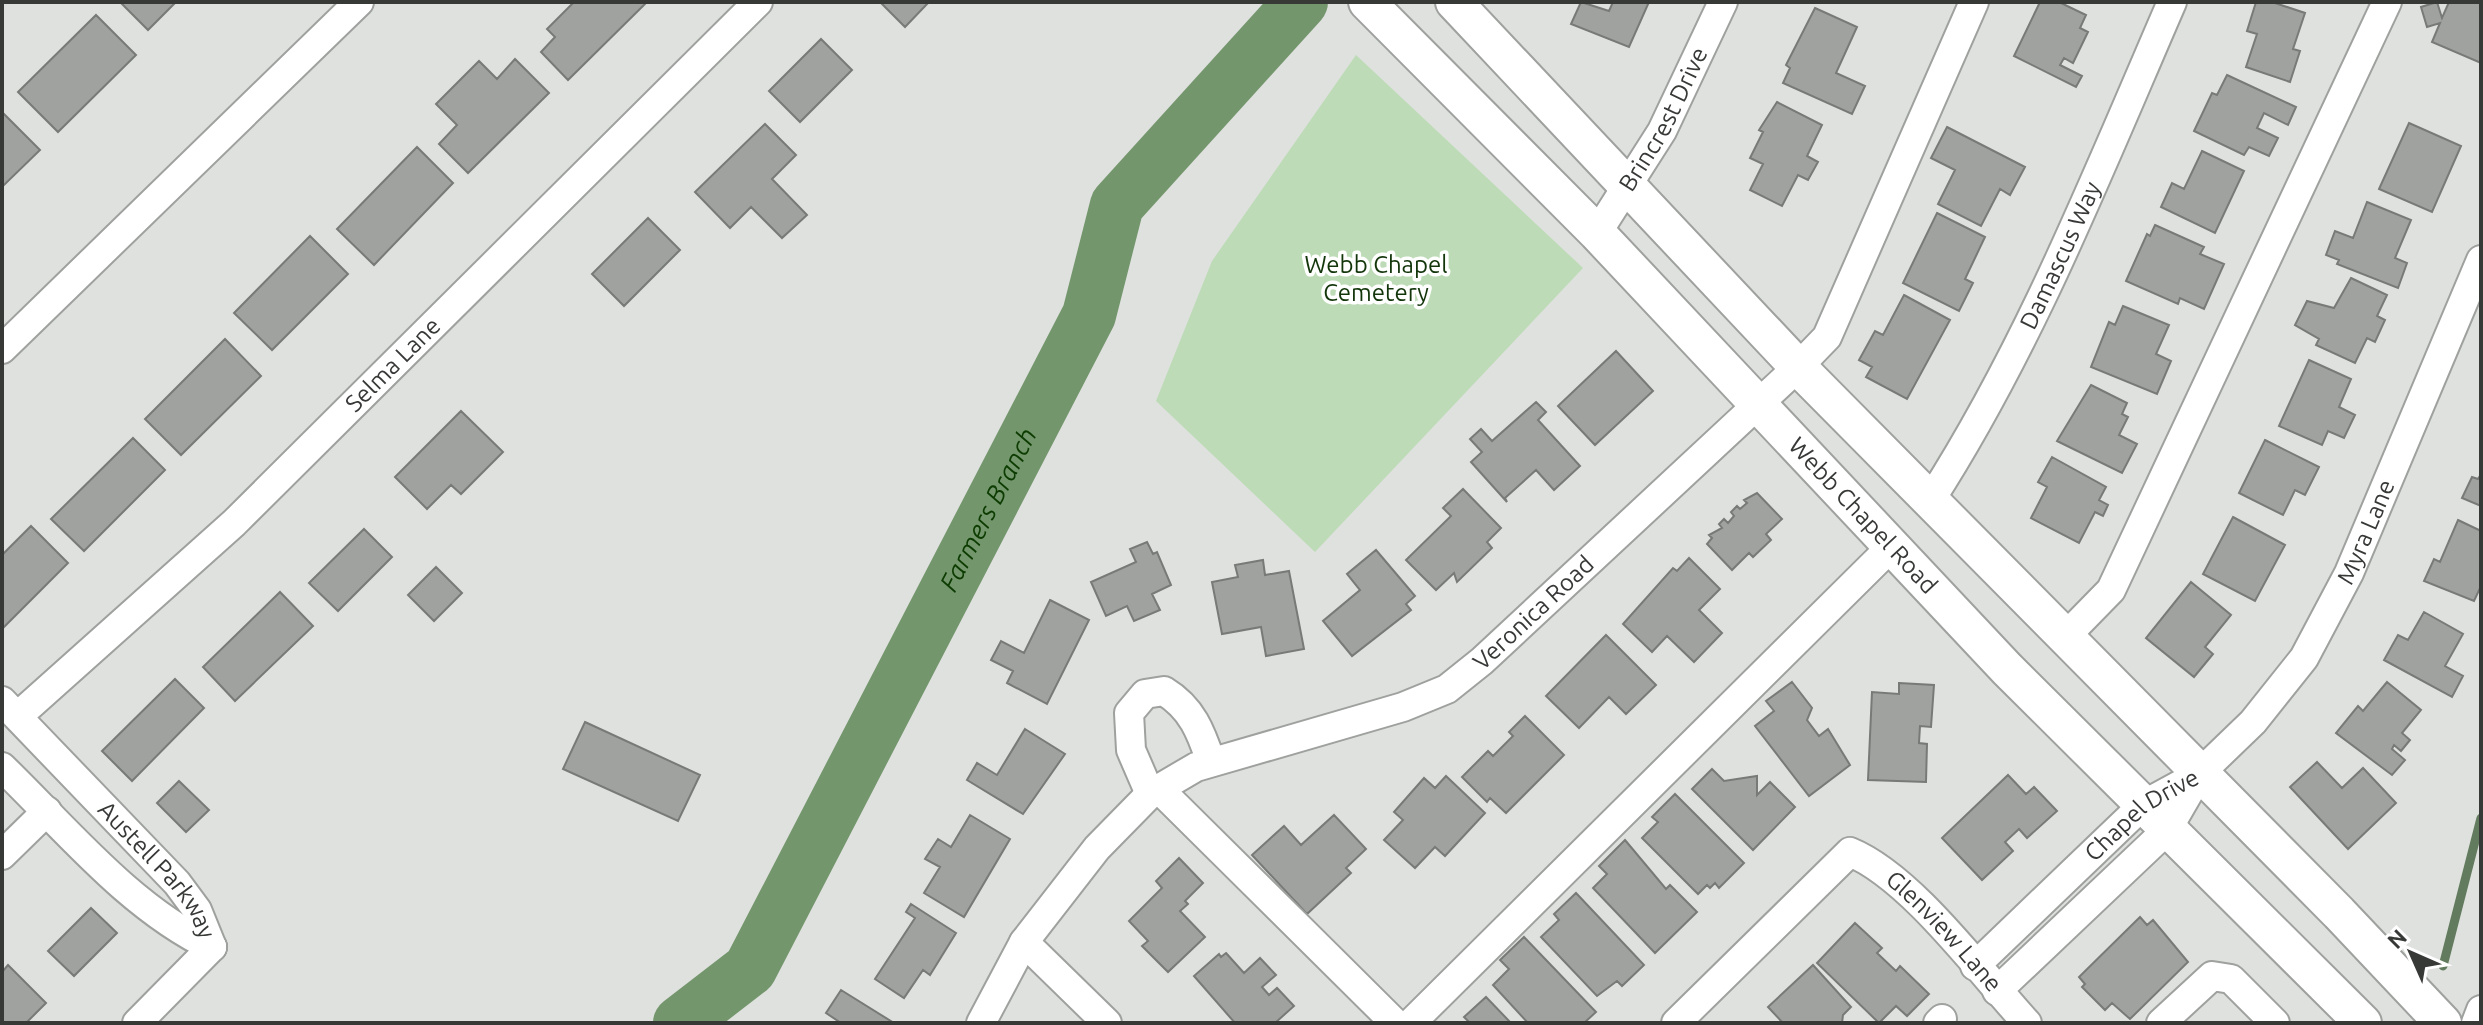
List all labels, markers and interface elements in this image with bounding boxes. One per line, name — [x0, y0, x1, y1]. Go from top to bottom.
street label: Brincrest Drive — [1613, 43, 1713, 196]
street label: Damascus Way — [2014, 177, 2106, 333]
park label: Webb Chapel Cemetery — [1305, 251, 1448, 306]
street label: Selma Lane — [340, 312, 446, 417]
water label: Farmers Branch — [934, 423, 1042, 596]
street label: Webb Chapel Road — [1784, 432, 1943, 599]
street label: Myra Lane — [2331, 476, 2400, 589]
street label: Veronica Road — [1467, 550, 1599, 675]
street label: Chapel Drive — [2079, 763, 2203, 866]
street label: Austell Parkway — [93, 796, 221, 942]
street label: Glenview Lane — [1881, 865, 2007, 997]
north arrow — [2371, 913, 2451, 993]
text: N — [2382, 924, 2411, 953]

